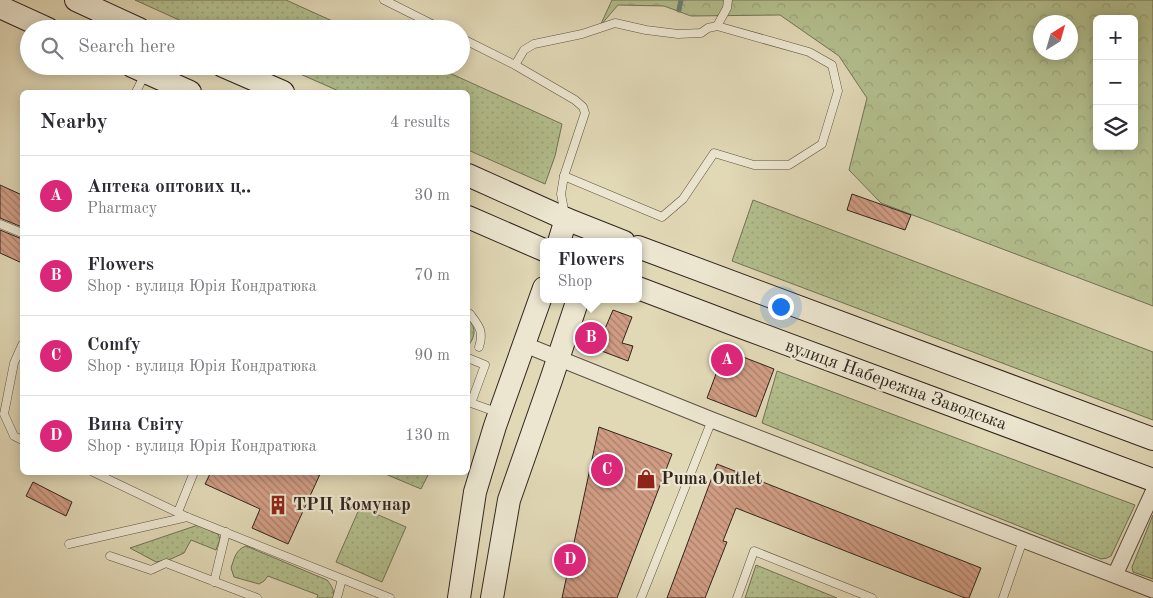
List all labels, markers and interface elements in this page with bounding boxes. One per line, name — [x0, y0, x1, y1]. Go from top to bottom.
north arrow — [1033, 15, 1078, 60]
map controls — [1093, 15, 1138, 150]
button: + — [1093, 15, 1138, 60]
search box — [20, 20, 470, 75]
icon: search — [38, 34, 66, 62]
text: Search here — [78, 38, 175, 57]
button: − — [1093, 60, 1138, 105]
button: layers — [1093, 105, 1138, 150]
text: Nearby — [40, 112, 108, 133]
text: 4 results — [390, 115, 450, 131]
text: Аптека оптових ц‥ — [87, 178, 251, 197]
text: A — [50, 188, 62, 204]
text: 30 m — [414, 188, 450, 204]
text: Pharmacy — [87, 201, 157, 217]
popup — [540, 238, 642, 303]
text: Flowers — [558, 251, 624, 270]
text: Flowers — [87, 256, 154, 275]
text: B — [50, 268, 62, 284]
text: 70 m — [414, 268, 450, 284]
text: Shop — [558, 274, 592, 290]
text: Shop · вулиця Юрія Кондратюка — [87, 279, 317, 295]
your location — [768, 294, 794, 320]
pin: B — [575, 319, 607, 357]
text: Comfy — [87, 336, 141, 355]
street label: вулиця Набережна Заводська — [783, 337, 1009, 434]
pin: A — [711, 341, 743, 379]
text: C — [51, 348, 61, 364]
text: 90 m — [414, 348, 450, 364]
text: Shop · вулиця Юрія Кондратюка — [87, 359, 317, 375]
text: Вина Світу — [87, 416, 184, 435]
text: D — [50, 428, 62, 444]
text: 130 m — [405, 428, 450, 444]
text: Shop · вулиця Юрія Кондратюка — [87, 439, 317, 455]
pin: C — [591, 451, 623, 489]
shop icon: Puma Outlet — [635, 468, 657, 490]
place label: Puma Outlet — [661, 470, 762, 488]
building icon: ТРЦ Комунар — [267, 494, 289, 516]
place label: ТРЦ Комунар — [293, 496, 411, 514]
pin: D — [554, 541, 586, 579]

